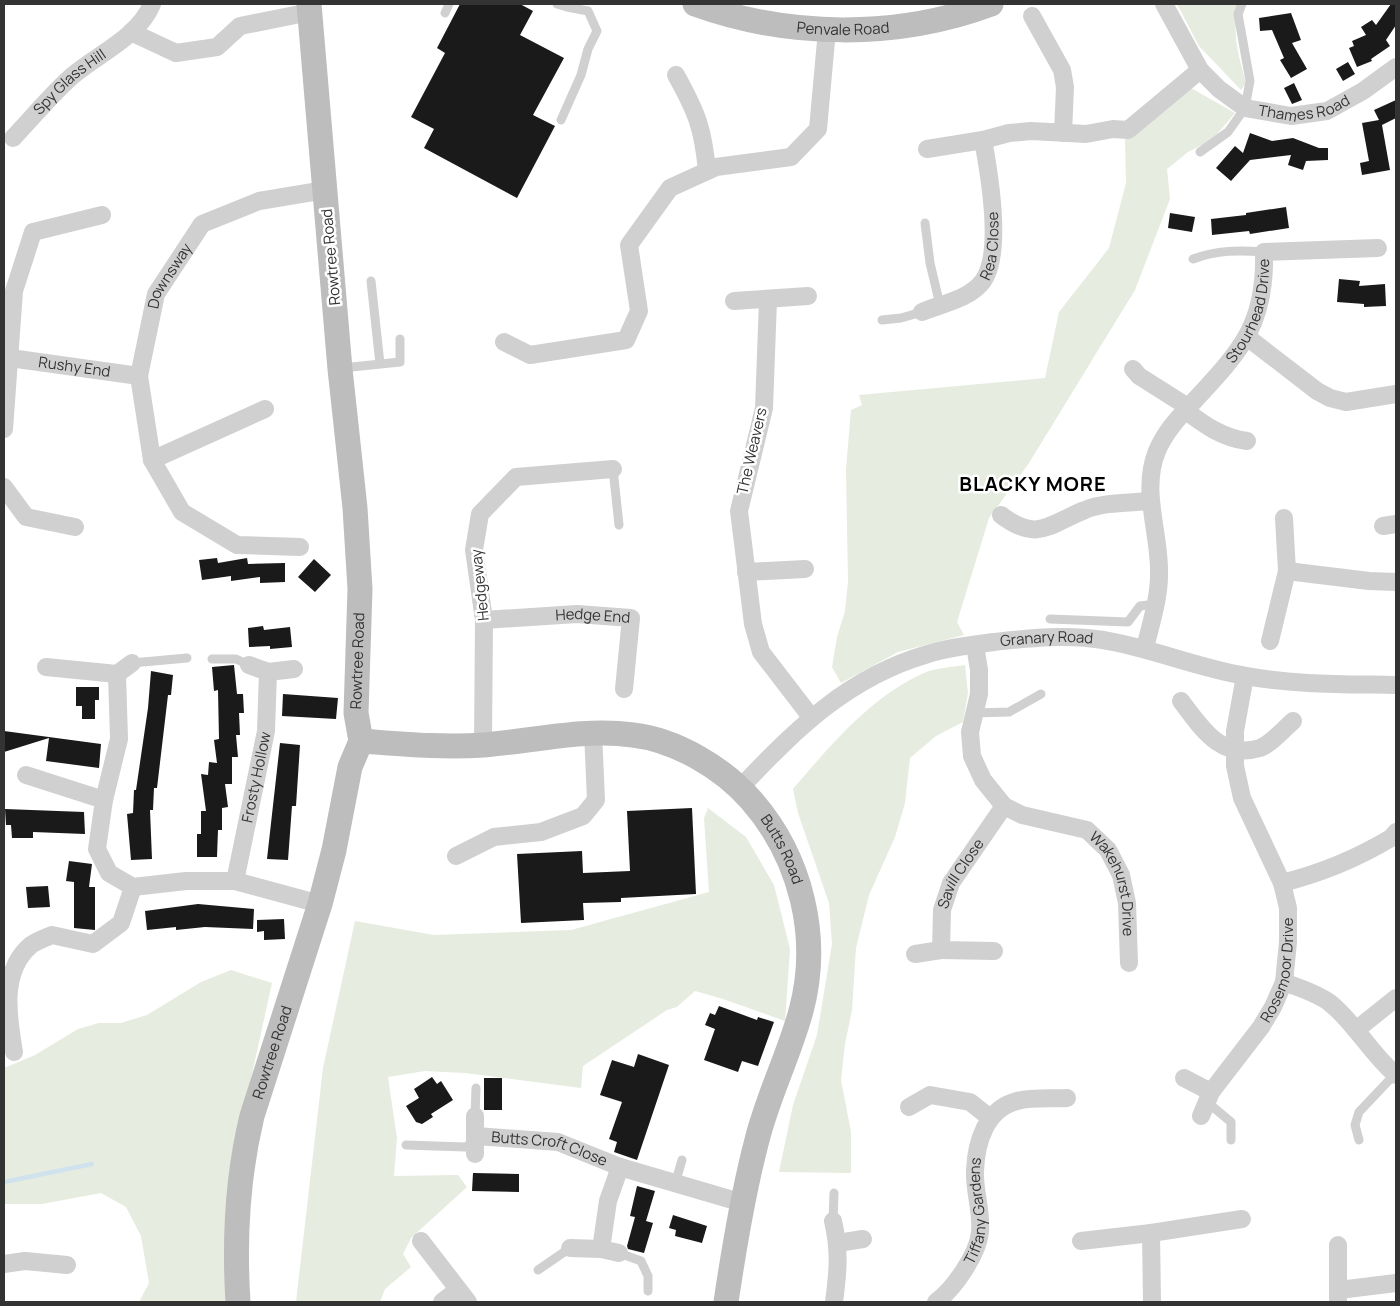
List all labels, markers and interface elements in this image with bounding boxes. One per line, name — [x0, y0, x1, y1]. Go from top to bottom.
street label: Penvale Road — [796, 16, 890, 40]
street label: Spy Glass Hill — [28, 44, 110, 119]
street label: Thames Road — [1257, 89, 1354, 127]
street label: Rowtree Road — [316, 208, 345, 306]
street label: Rea Close — [974, 211, 1003, 284]
street label: Downsway — [142, 239, 197, 310]
street label: Stourhead Drive — [1221, 258, 1274, 367]
street label: Rushy End — [37, 351, 112, 382]
street label: The Weavers — [731, 405, 772, 496]
district label: BLACKY MORE — [959, 470, 1107, 497]
street label: Hedgeway — [465, 548, 494, 622]
street label: Hedge End — [555, 603, 631, 628]
street label: Rowtree Road — [345, 612, 369, 710]
street label: Granary Road — [999, 626, 1094, 651]
street label: Frosty Hollow — [236, 729, 276, 825]
street label: Butts Road — [756, 810, 808, 887]
street label: Wakehurst Drive — [1085, 827, 1139, 937]
street label: Savill Close — [932, 834, 989, 911]
street label: Rosemoor Drive — [1255, 917, 1298, 1026]
street label: Rowtree Road — [247, 1003, 297, 1102]
street label: Butts Croft Close — [491, 1126, 611, 1171]
street label: Tiffany Gardens — [959, 1156, 990, 1268]

